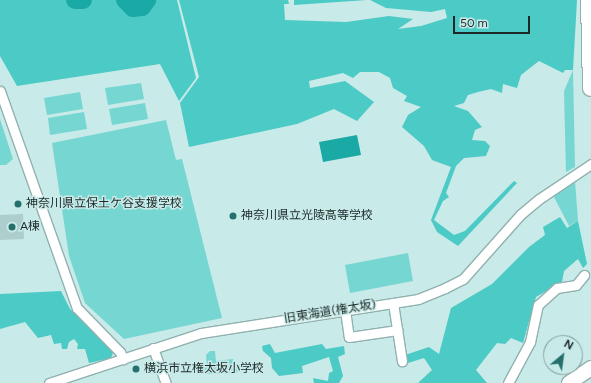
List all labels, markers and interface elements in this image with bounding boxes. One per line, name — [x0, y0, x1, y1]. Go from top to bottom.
scale bar — [455, 8, 532, 34]
text: 50 m — [460, 16, 488, 30]
place label: 神奈川県立保土ケ谷支援学校 — [26, 197, 182, 211]
marker: 神奈川県立保土ケ谷支援学校 — [13, 199, 23, 209]
place label: 神奈川県立光陵高等学校 — [241, 209, 373, 223]
marker: 神奈川県立光陵高等学校 — [228, 211, 238, 221]
place label: A棟 — [20, 220, 40, 234]
marker: A棟 — [7, 222, 17, 232]
street label: 旧東海道(権太坂) — [283, 298, 377, 326]
north arrow — [543, 335, 583, 375]
text: N — [562, 337, 575, 353]
place label: 横浜市立権太坂小学校 — [144, 362, 264, 376]
marker: 横浜市立権太坂小学校 — [131, 364, 141, 374]

